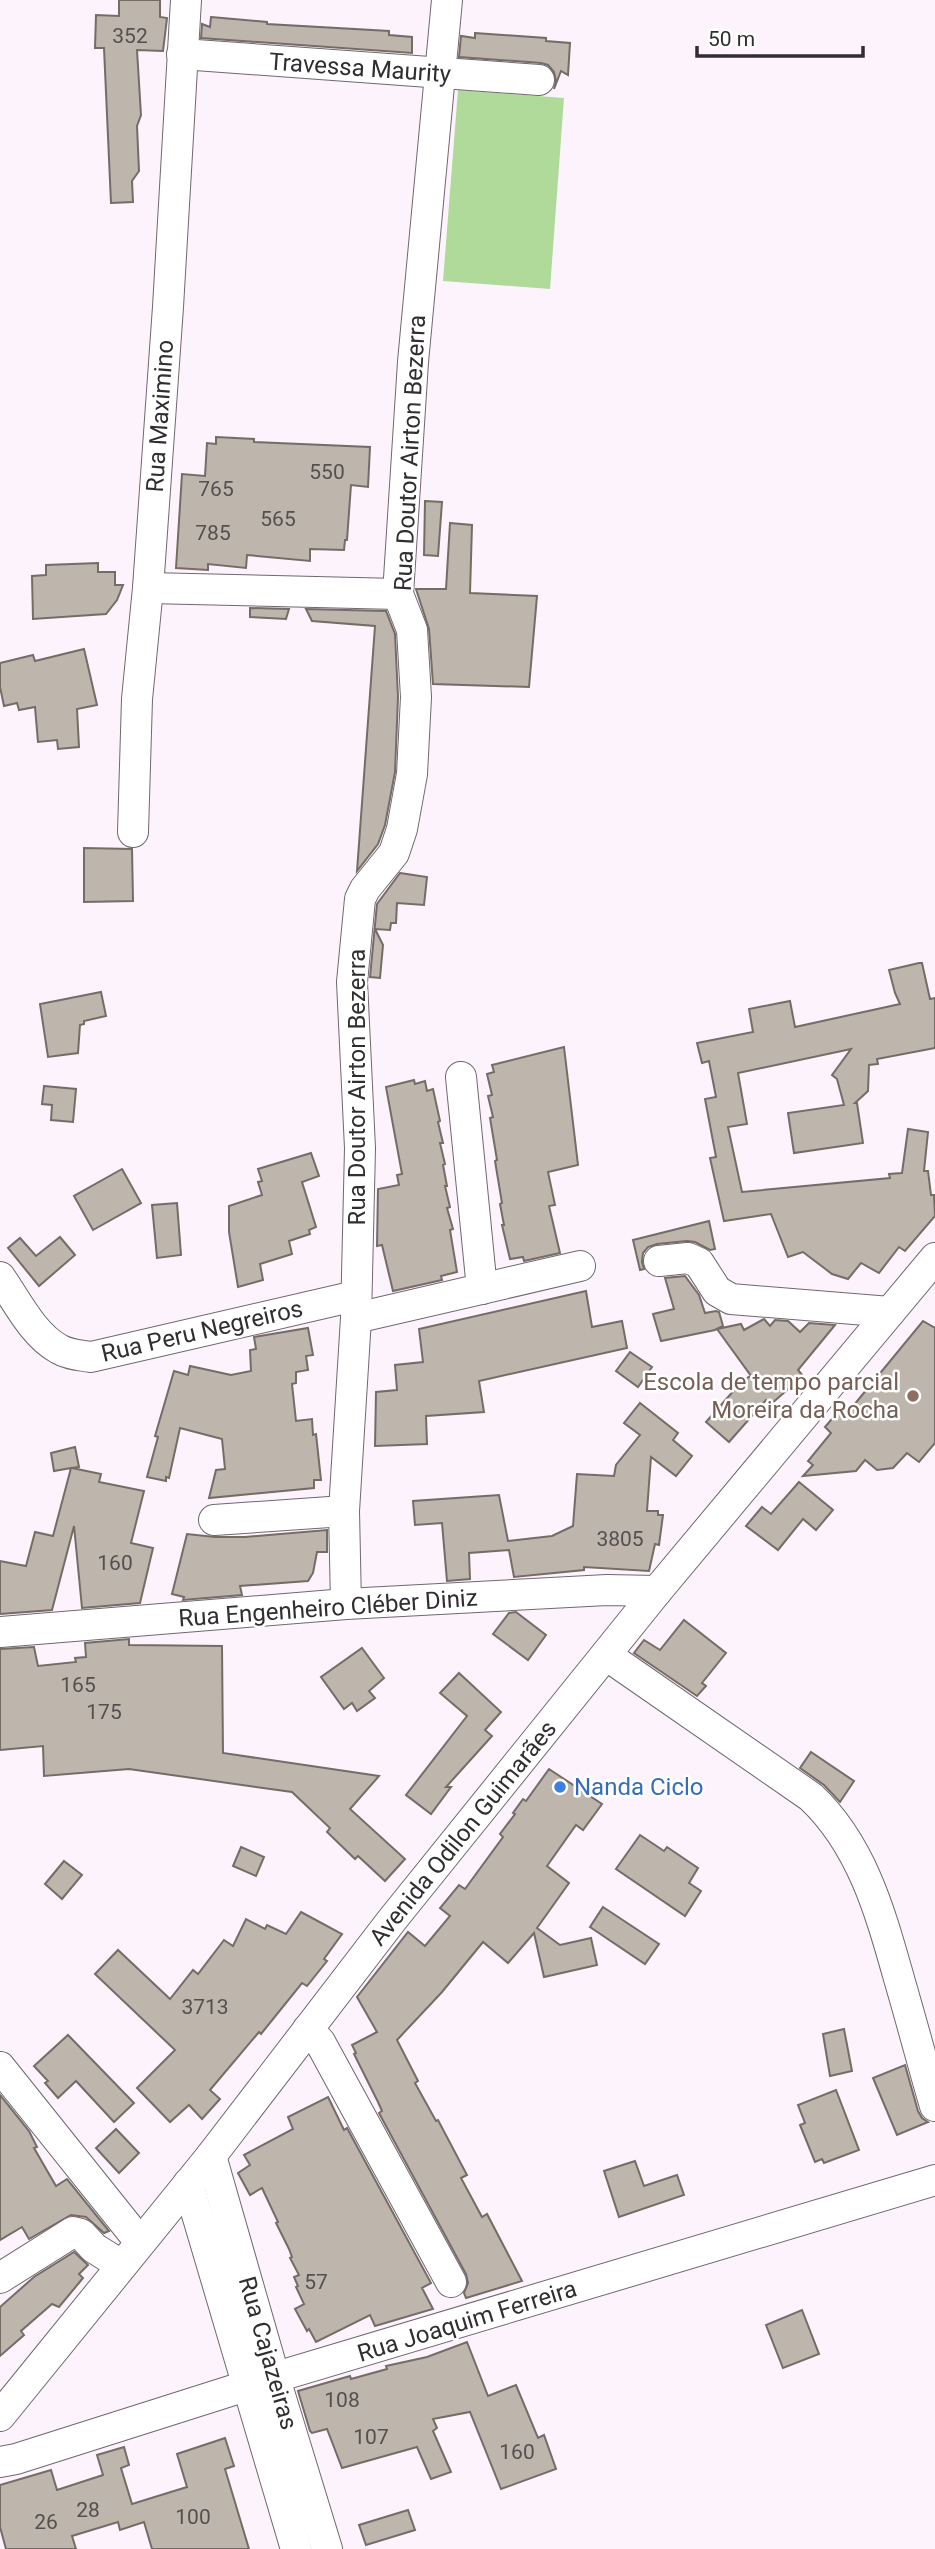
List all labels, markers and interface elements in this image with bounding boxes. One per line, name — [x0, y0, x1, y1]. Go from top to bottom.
scale bar — [697, 14, 863, 58]
house number: 352 — [112, 24, 148, 48]
text: 50 m — [708, 27, 755, 51]
street label: Travessa Maurity — [268, 48, 453, 88]
street label: Rua Doutor Airton Bezerra — [389, 314, 431, 592]
street label: Rua Maximino — [141, 339, 179, 493]
house number: 550 — [309, 460, 345, 484]
house number: 765 — [198, 477, 234, 501]
house number: 565 — [260, 507, 296, 531]
house number: 785 — [195, 521, 231, 545]
street label: Rua Doutor Airton Bezerra — [343, 949, 371, 1225]
street label: Rua Peru Negreiros — [99, 1294, 305, 1368]
place label: Escola de tempo parcial Moreira da Rocha — [643, 1368, 899, 1424]
marker: Escola de tempo parcial Moreira da Rocha — [905, 1388, 921, 1404]
house number: 3805 — [596, 1527, 644, 1551]
house number: 160 — [97, 1551, 133, 1575]
street label: Rua Engenheiro Cléber Diniz — [178, 1584, 479, 1632]
house number: 165 — [60, 1673, 96, 1697]
house number: 175 — [86, 1700, 122, 1724]
street label: Avenida Odilon Guimarães — [364, 1715, 562, 1951]
place label: Nanda Ciclo — [574, 1773, 704, 1801]
marker: Nanda Ciclo — [552, 1779, 568, 1795]
house number: 3713 — [181, 1995, 229, 2019]
house number: 57 — [304, 2270, 328, 2294]
street label: Rua Cajazeiras — [233, 2273, 303, 2433]
street label: Rua Joaquim Ferreira — [354, 2274, 580, 2368]
house number: 108 — [324, 2388, 360, 2412]
house number: 107 — [353, 2425, 389, 2449]
house number: 160 — [499, 2440, 535, 2464]
house number: 28 — [76, 2498, 100, 2522]
house number: 100 — [175, 2505, 211, 2529]
house number: 26 — [34, 2510, 58, 2534]

